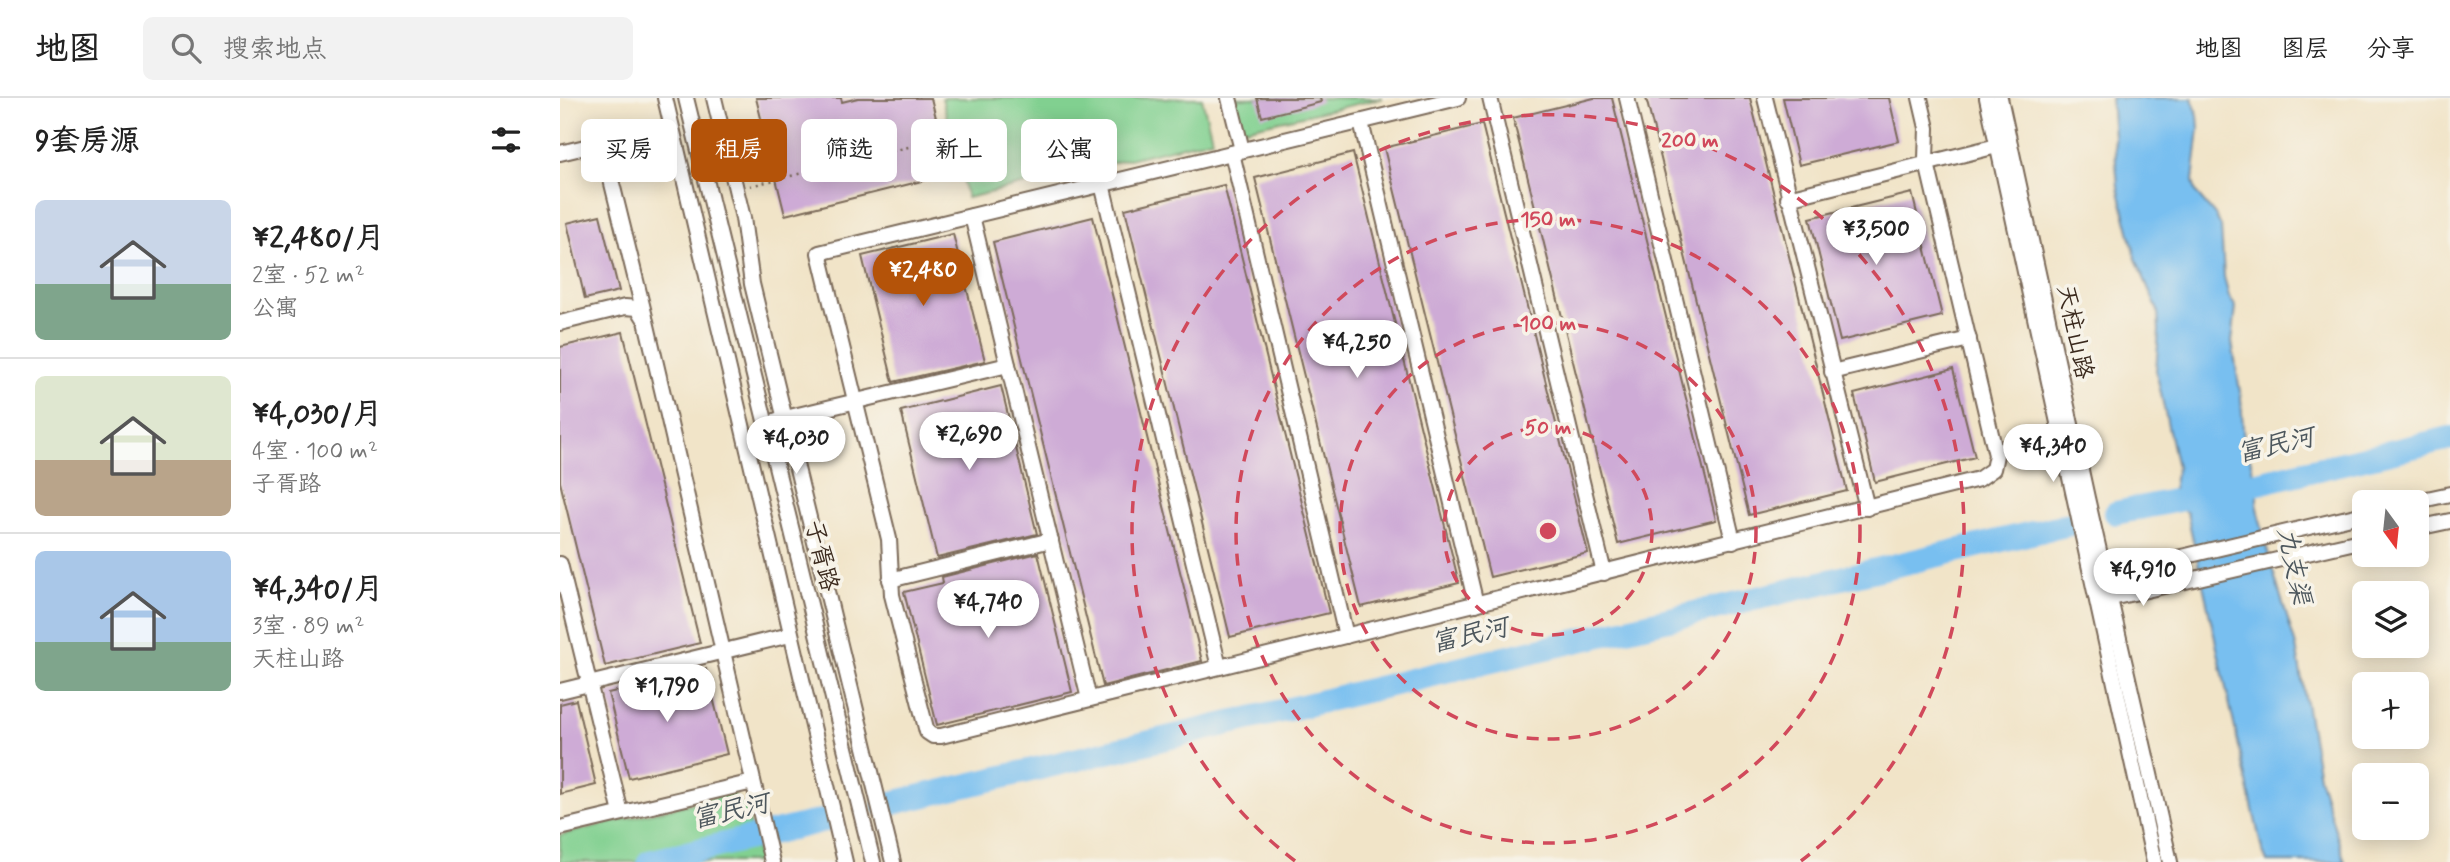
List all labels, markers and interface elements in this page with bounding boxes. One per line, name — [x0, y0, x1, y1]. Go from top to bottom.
search box — [143, 17, 633, 80]
text: 地图 — [35, 28, 101, 72]
icon: search — [167, 29, 205, 67]
text: 搜索地点 — [223, 33, 327, 67]
text: 地图 — [2195, 34, 2243, 65]
text: 图层 — [2281, 34, 2329, 65]
text: 分享 — [2367, 34, 2415, 65]
chip: 买房 — [581, 119, 677, 182]
chip: 租房 — [691, 119, 787, 182]
chip: 筛选 — [801, 119, 897, 182]
chip: 新上 — [911, 119, 1007, 182]
chip: 公寓 — [1021, 119, 1117, 182]
icon: filters — [487, 121, 525, 159]
text: 9套房源 — [35, 122, 140, 161]
text: 200 m — [1661, 127, 1719, 155]
text: 150 m — [1520, 206, 1576, 234]
pin: ¥3,500 — [1819, 208, 1933, 267]
text: ¥3,500 — [1842, 215, 1910, 245]
text: ¥2,480/月 — [252, 219, 385, 258]
icon: home — [91, 228, 175, 312]
pin: ¥2,480 — [866, 248, 980, 308]
text: ¥2,480 — [889, 256, 957, 286]
text: 2室 · 52 m² — [252, 261, 365, 291]
street label: 天柱山路 — [2049, 282, 2099, 382]
text: 公寓 — [252, 294, 298, 324]
text: 100 m — [1520, 310, 1576, 338]
pin: ¥4,250 — [1300, 320, 1414, 380]
text: ¥4,250 — [1322, 328, 1392, 358]
text: ¥4,030/月 — [252, 395, 383, 434]
icon: home — [91, 404, 175, 488]
pin: ¥2,690 — [912, 412, 1026, 472]
text: 50 m — [1525, 414, 1572, 442]
pin: ¥4,030 — [739, 416, 853, 476]
text: ¥2,690 — [935, 420, 1003, 450]
water label: 富民河 — [2234, 420, 2322, 471]
text: ¥4,030 — [762, 424, 830, 454]
pin: ¥4,340 — [1996, 424, 2110, 484]
text: ¥4,340 — [2019, 432, 2087, 462]
text: 4室 · 100 m² — [252, 437, 378, 467]
text: 子胥路 — [252, 470, 321, 500]
north arrow — [2352, 490, 2429, 567]
map controls — [2352, 490, 2429, 840]
street label: 子胥路 — [797, 517, 845, 595]
centre of rings — [1536, 519, 1560, 543]
water label: 九支渠 — [2268, 524, 2318, 610]
pin: ¥4,910 — [2086, 548, 2200, 608]
text: ¥4,910 — [2109, 556, 2177, 586]
text: ¥4,340/月 — [252, 570, 383, 609]
icon: home — [91, 579, 175, 663]
pin: ¥4,740 — [931, 580, 1045, 640]
button: layers — [2352, 581, 2429, 658]
text: ¥4,740 — [953, 588, 1023, 618]
water label: 富民河 — [1428, 610, 1516, 661]
text: 3室 · 89 m² — [252, 612, 364, 642]
text: 天柱山路 — [252, 645, 344, 675]
pin: ¥1,790 — [610, 664, 724, 724]
text: ¥1,790 — [634, 672, 700, 702]
button: + — [2352, 672, 2429, 749]
button: − — [2352, 763, 2429, 840]
water label: 富民河 — [689, 786, 777, 837]

